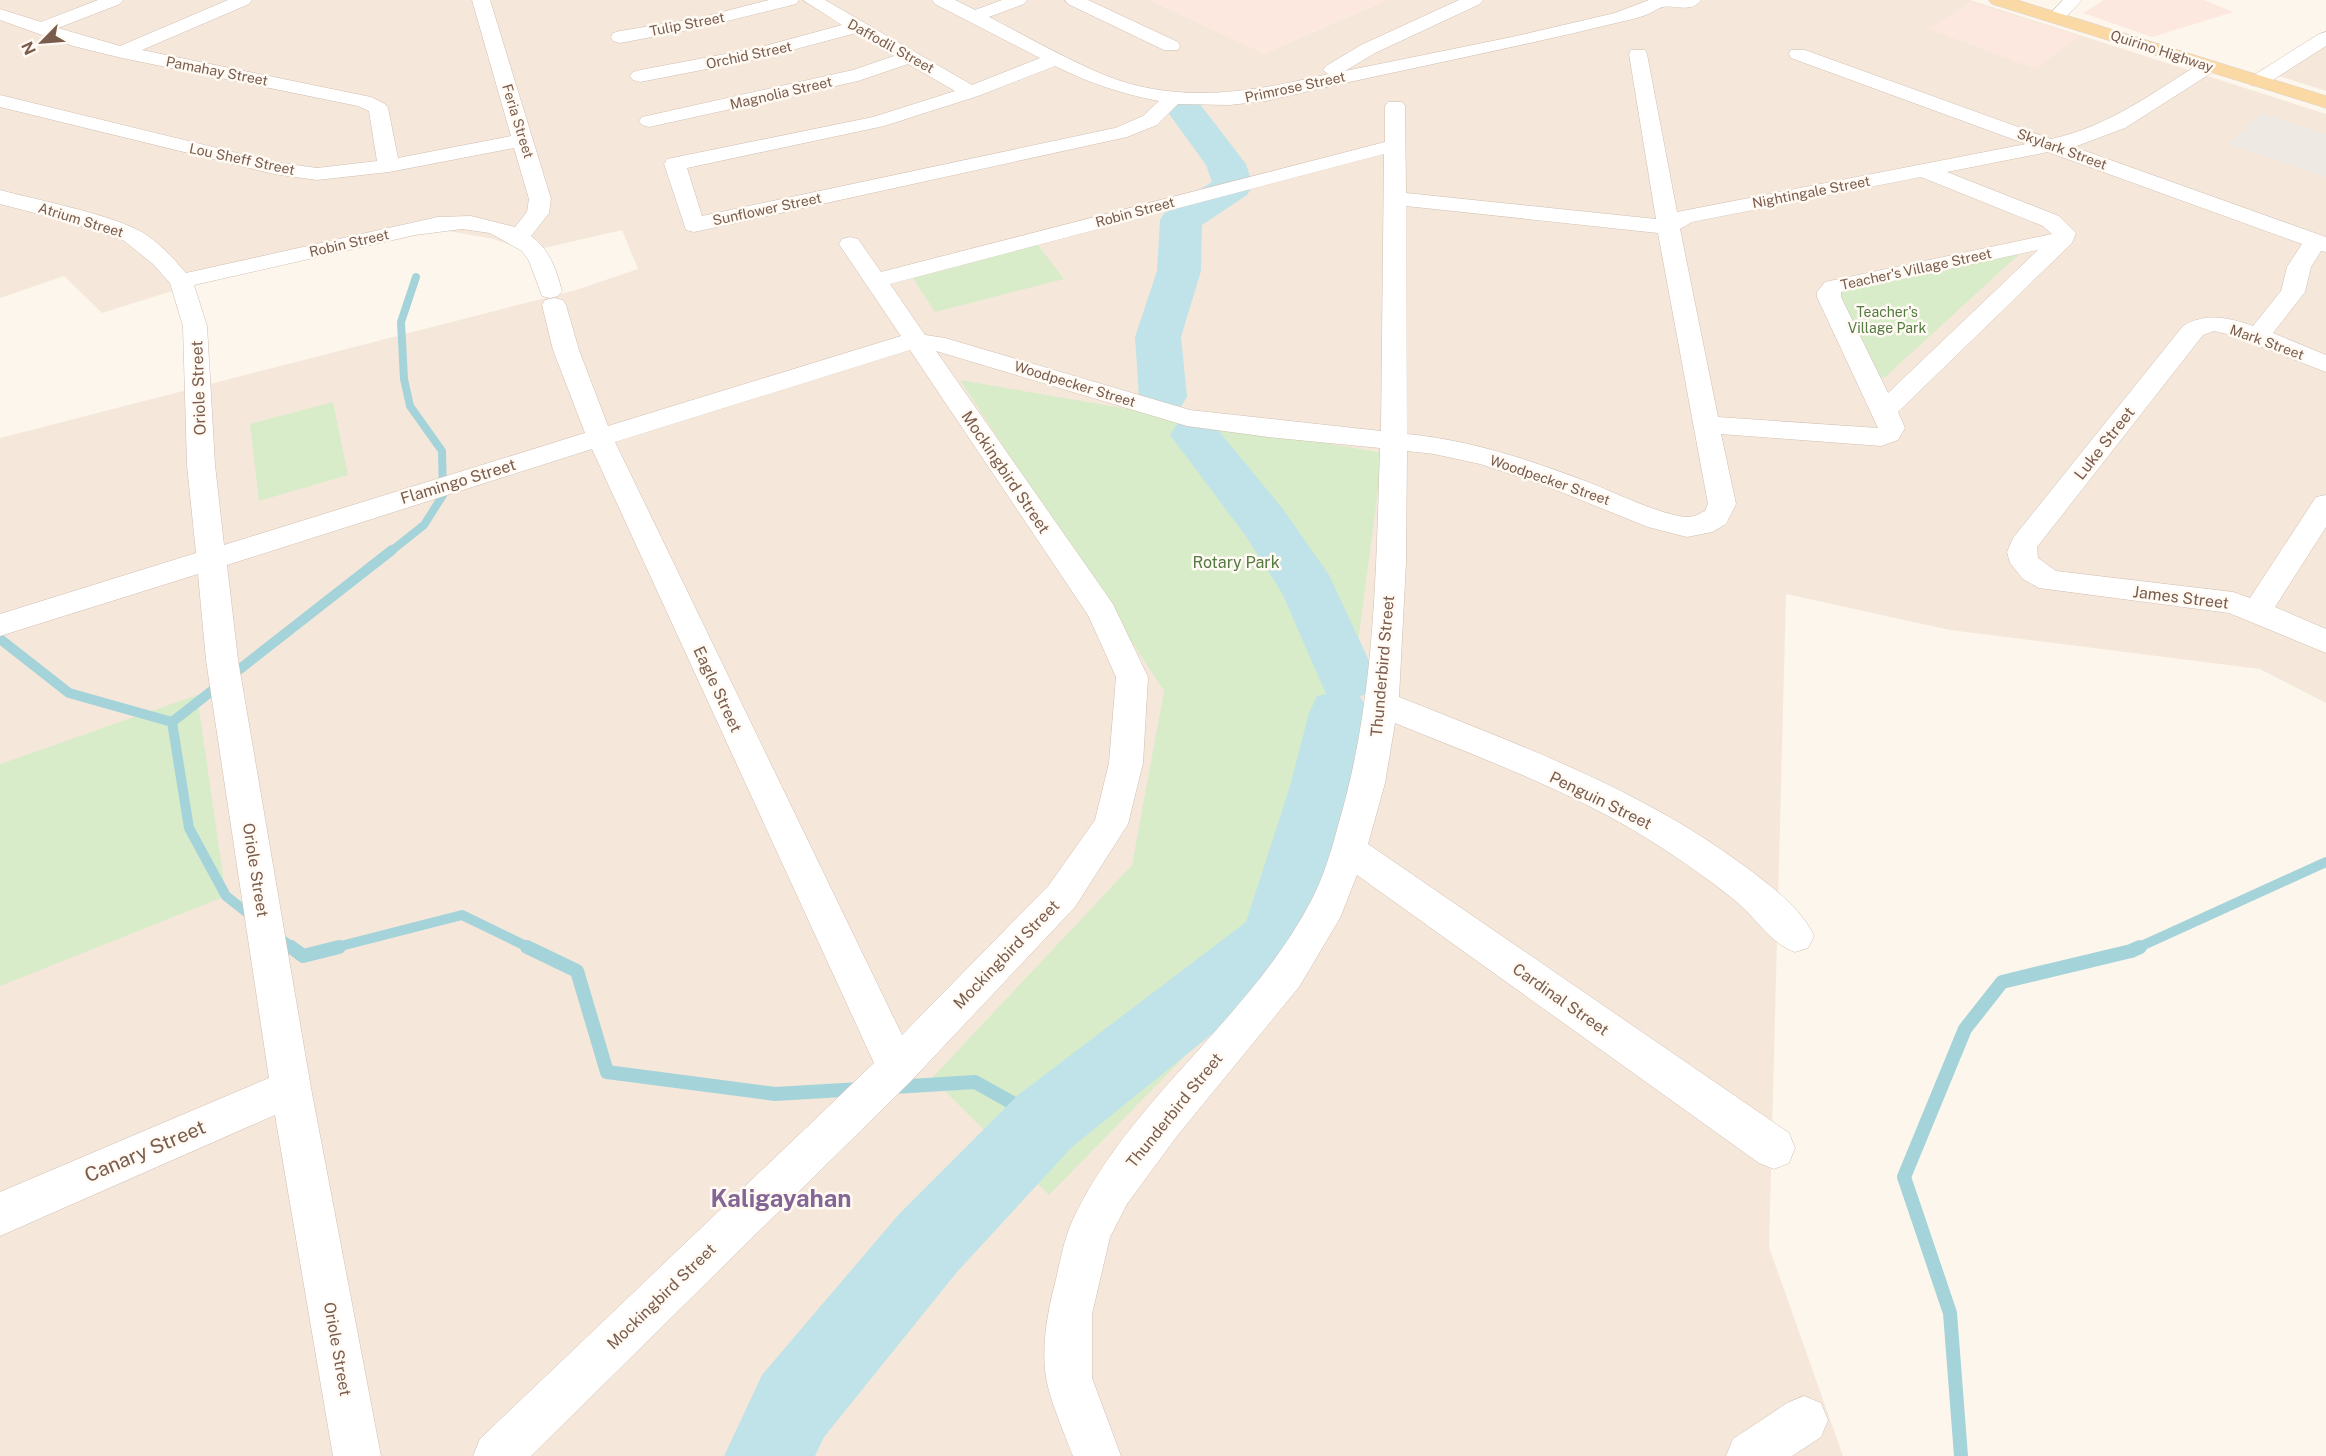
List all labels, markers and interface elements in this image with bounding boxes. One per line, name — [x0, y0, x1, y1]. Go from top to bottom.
street label: Tulip Street — [648, 9, 726, 39]
north arrow — [12, 12, 72, 72]
street label: Daffodil Street — [845, 16, 937, 76]
street label: Quirino Highway — [2109, 27, 2216, 75]
text: N — [18, 38, 40, 58]
street label: Orchid Street — [705, 38, 793, 72]
street label: Pamahay Street — [165, 53, 269, 89]
street label: Primrose Street — [1243, 69, 1347, 105]
street label: Magnolia Street — [728, 73, 834, 113]
street label: Feria Street — [499, 82, 537, 160]
street label: Skylark Street — [2015, 125, 2109, 173]
street label: Lou Sheff Street — [188, 140, 296, 178]
street label: Nightingale Street — [1751, 173, 1871, 211]
street label: Sunflower Street — [711, 190, 823, 228]
street label: Robin Street — [1094, 194, 1176, 230]
street label: Atrium Street — [36, 199, 126, 241]
street label: Robin Street — [308, 226, 390, 260]
street label: Teacher's Village Street — [1839, 245, 1993, 293]
park label: Teacher's Village Park — [1848, 304, 1926, 336]
street label: Mark Street — [2228, 321, 2306, 363]
street label: Oriole Street — [187, 340, 210, 436]
street label: Woodpecker Street — [1012, 358, 1138, 410]
street label: Luke Street — [2070, 403, 2139, 483]
street label: Mockingbird Street — [957, 407, 1054, 537]
street label: Woodpecker Street — [1488, 452, 1612, 508]
street label: Flamingo Street — [398, 455, 518, 508]
park label: Rotary Park — [1192, 553, 1280, 572]
street label: James Street — [2132, 582, 2230, 613]
street label: Thunderbird Street — [1367, 594, 1398, 738]
street label: Eagle Street — [689, 643, 746, 735]
street label: Penguin Street — [1547, 767, 1655, 833]
street label: Oriole Street — [239, 822, 272, 918]
street label: Mockingbird Street — [950, 896, 1063, 1013]
street label: Cardinal Street — [1509, 959, 1612, 1040]
street label: Thunderbird Street — [1122, 1049, 1226, 1172]
street label: Canary Street — [81, 1115, 209, 1187]
district label: Kaligayahan — [710, 1184, 852, 1212]
street label: Mockingbird Street — [603, 1240, 720, 1353]
street label: Oriole Street — [320, 1301, 355, 1397]

